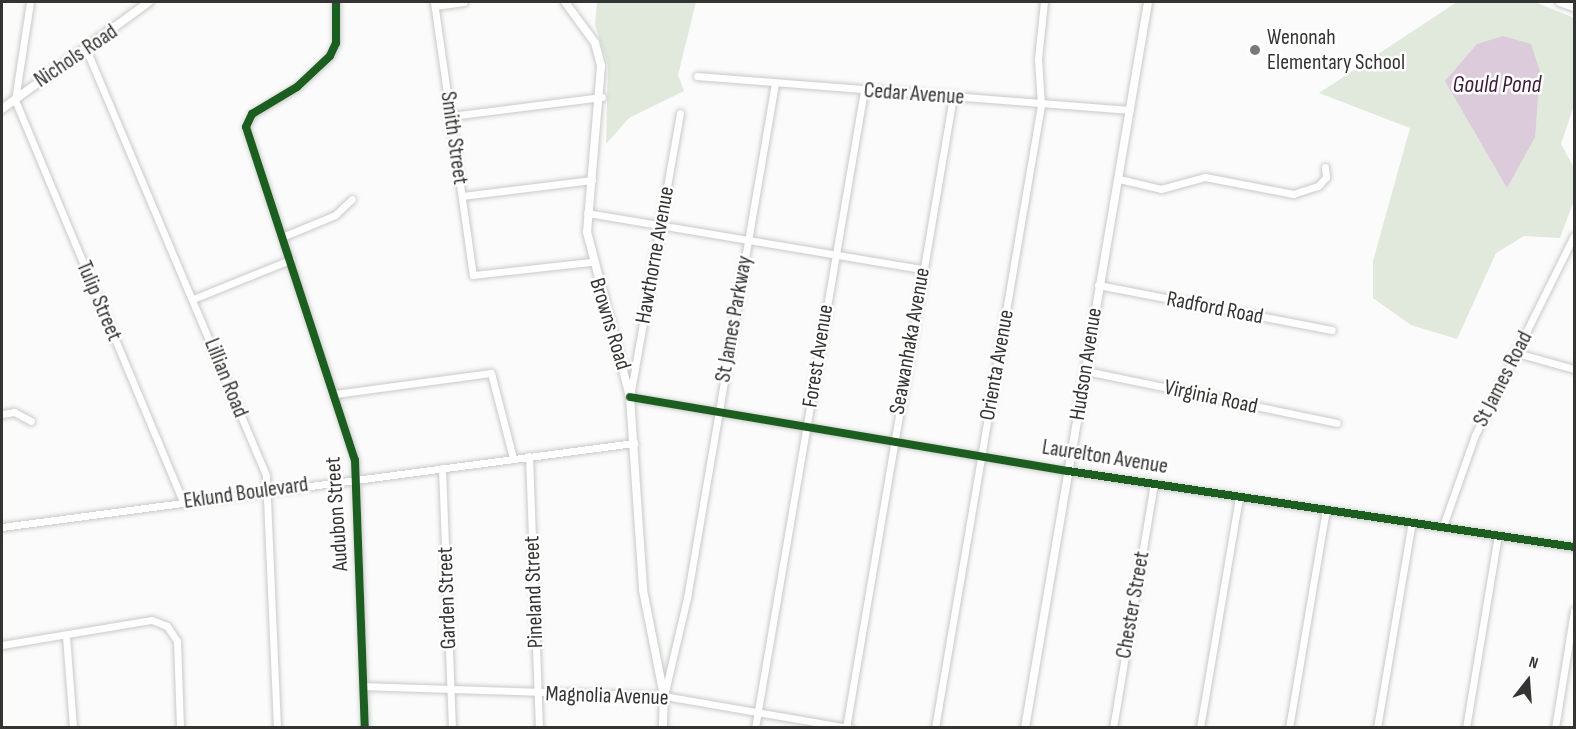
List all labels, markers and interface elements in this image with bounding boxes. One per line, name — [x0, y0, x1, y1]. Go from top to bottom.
street label: Nichols Road — [29, 19, 123, 93]
place label: Wenonah Elementary School — [1267, 24, 1405, 76]
marker: Wenonah Elementary School — [1248, 43, 1262, 57]
water label: Gould Pond — [1453, 71, 1541, 99]
street label: Cedar Avenue — [863, 77, 965, 111]
street label: Smith Street — [434, 90, 474, 186]
street label: Hawthorne Avenue — [630, 184, 680, 326]
street label: St James Parkway — [710, 254, 758, 384]
street label: Tulip Street — [70, 257, 128, 345]
street label: Seawanhaka Avenue — [884, 266, 936, 416]
street label: Browns Road — [584, 275, 636, 373]
street label: Radford Road — [1164, 286, 1266, 330]
street label: Forest Avenue — [797, 303, 839, 409]
street label: Hudson Avenue — [1064, 306, 1108, 422]
street label: Orienta Avenue — [974, 308, 1020, 422]
street label: St James Road — [1468, 327, 1538, 431]
street label: Lillian Road — [198, 335, 254, 421]
street label: Virginia Road — [1162, 374, 1260, 420]
street label: Laurelton Avenue — [1040, 434, 1170, 480]
street label: Audubon Street — [320, 456, 354, 572]
street label: Eklund Boulevard — [182, 471, 310, 515]
street label: Pineland Street — [519, 535, 549, 649]
street label: Garden Street — [432, 546, 462, 650]
street label: Chester Street — [1111, 549, 1155, 661]
north arrow — [1498, 651, 1558, 711]
text: N — [1527, 653, 1540, 674]
street label: Magnolia Avenue — [545, 681, 669, 711]

